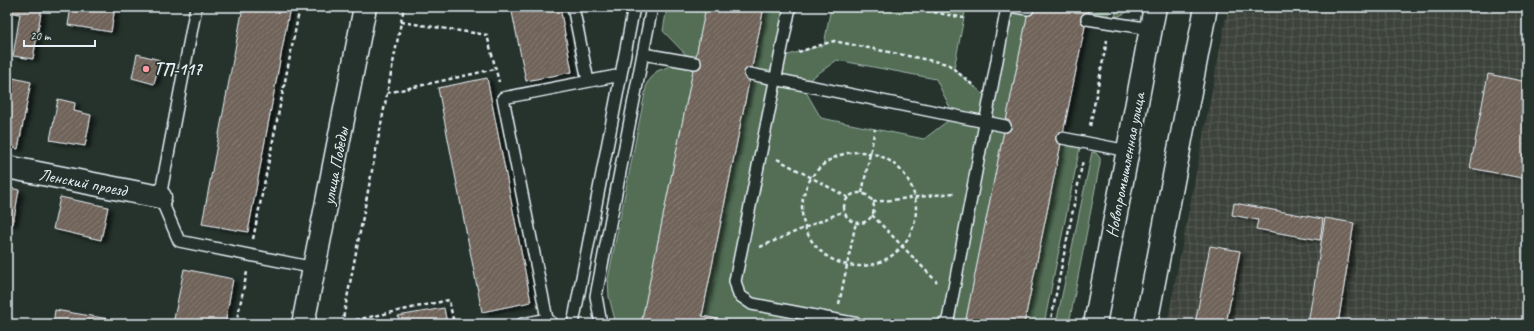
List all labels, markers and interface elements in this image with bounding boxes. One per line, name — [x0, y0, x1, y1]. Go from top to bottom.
scale bar — [24, 22, 95, 48]
text: 20 m — [30, 28, 52, 44]
place label: ТП-117 — [154, 59, 204, 80]
marker: ТП-117 — [141, 64, 151, 74]
street label: Новопромышленная улица — [1101, 89, 1150, 239]
street label: улица Победы — [318, 124, 354, 208]
street label: Ленский проезд — [37, 164, 130, 202]

